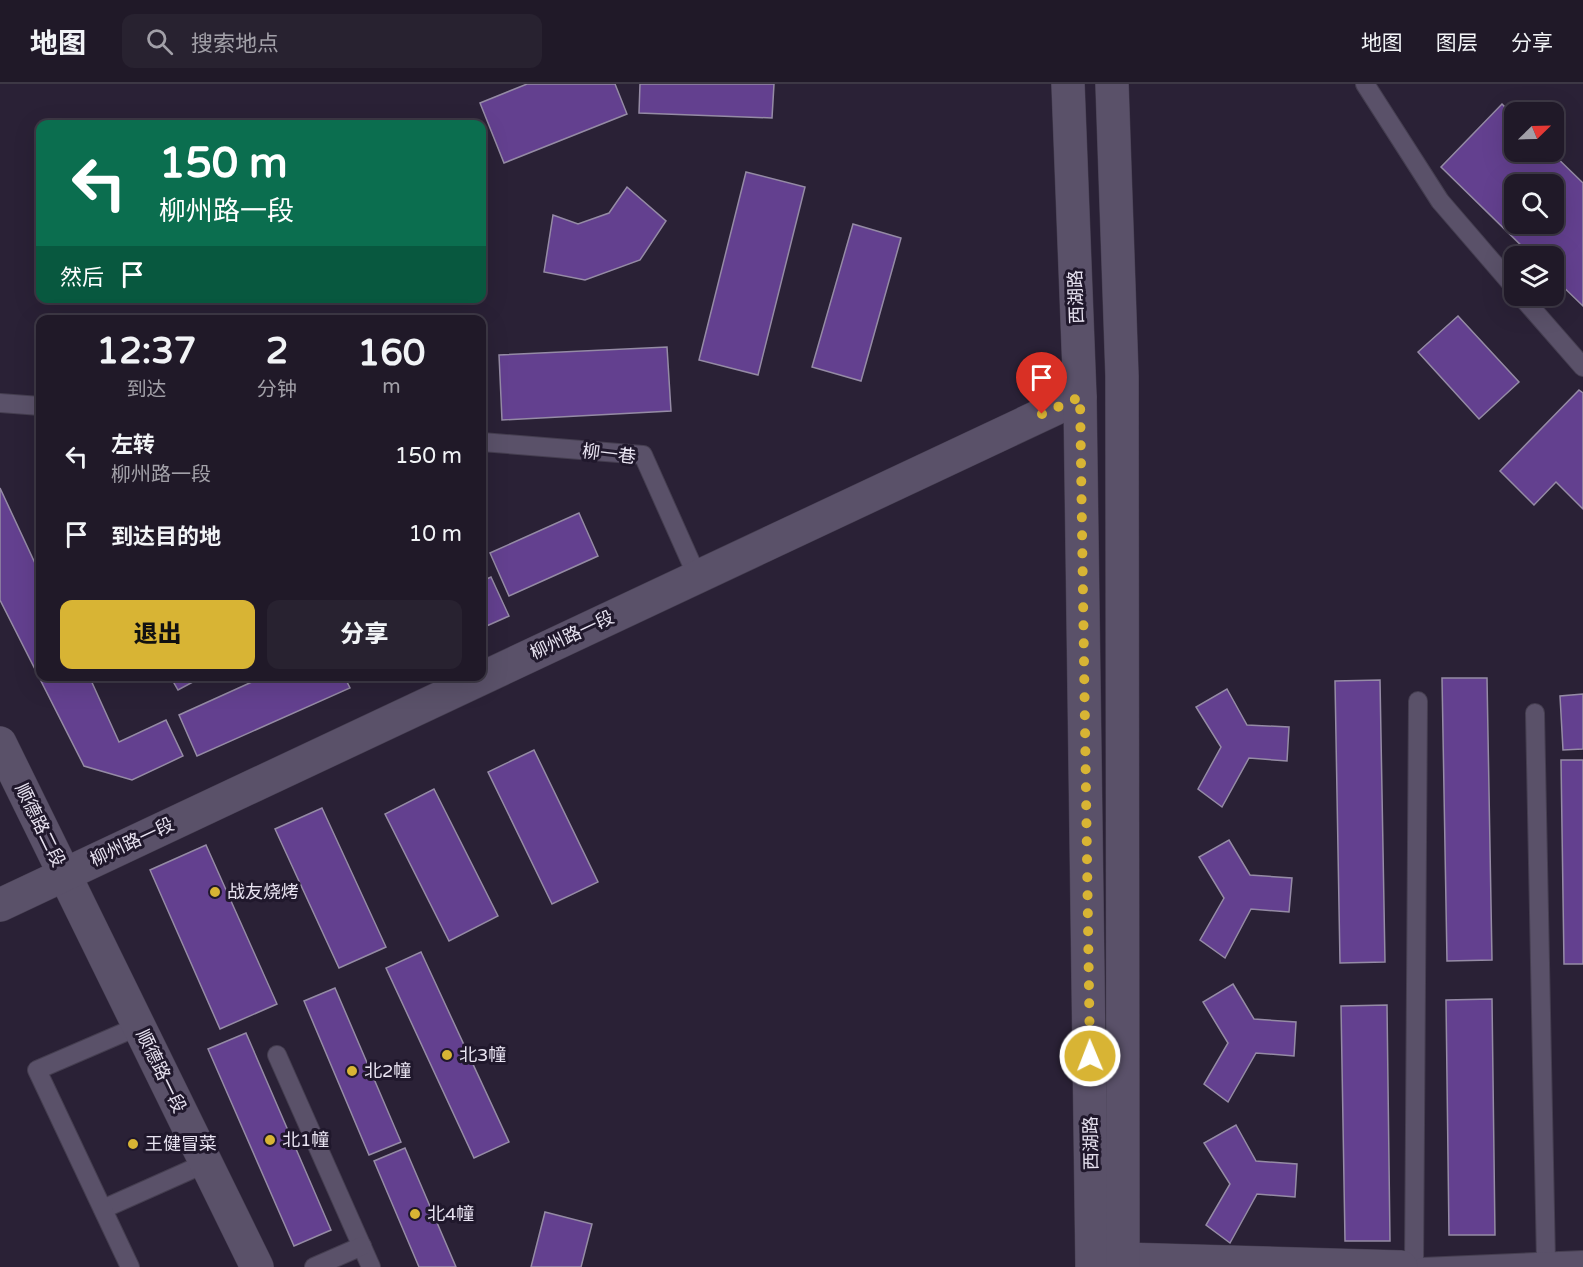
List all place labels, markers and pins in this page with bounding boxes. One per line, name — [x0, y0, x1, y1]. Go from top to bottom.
pin — [1016, 352, 1067, 414]
place label: 战友烧烤 — [227, 881, 299, 903]
marker: 战友烧烤 — [208, 885, 222, 899]
place label: 北3幢 — [459, 1044, 506, 1066]
marker: 北3幢 — [440, 1048, 454, 1062]
place label: 北2幢 — [364, 1060, 411, 1082]
marker: 北2幢 — [345, 1064, 359, 1078]
place label: 北1幢 — [282, 1129, 329, 1151]
place label: 王健冒菜 — [145, 1133, 217, 1155]
marker: 北1幢 — [263, 1133, 277, 1147]
marker: 王健冒菜 — [126, 1137, 140, 1151]
place label: 北4幢 — [427, 1203, 474, 1225]
marker: 北4幢 — [408, 1207, 422, 1221]

